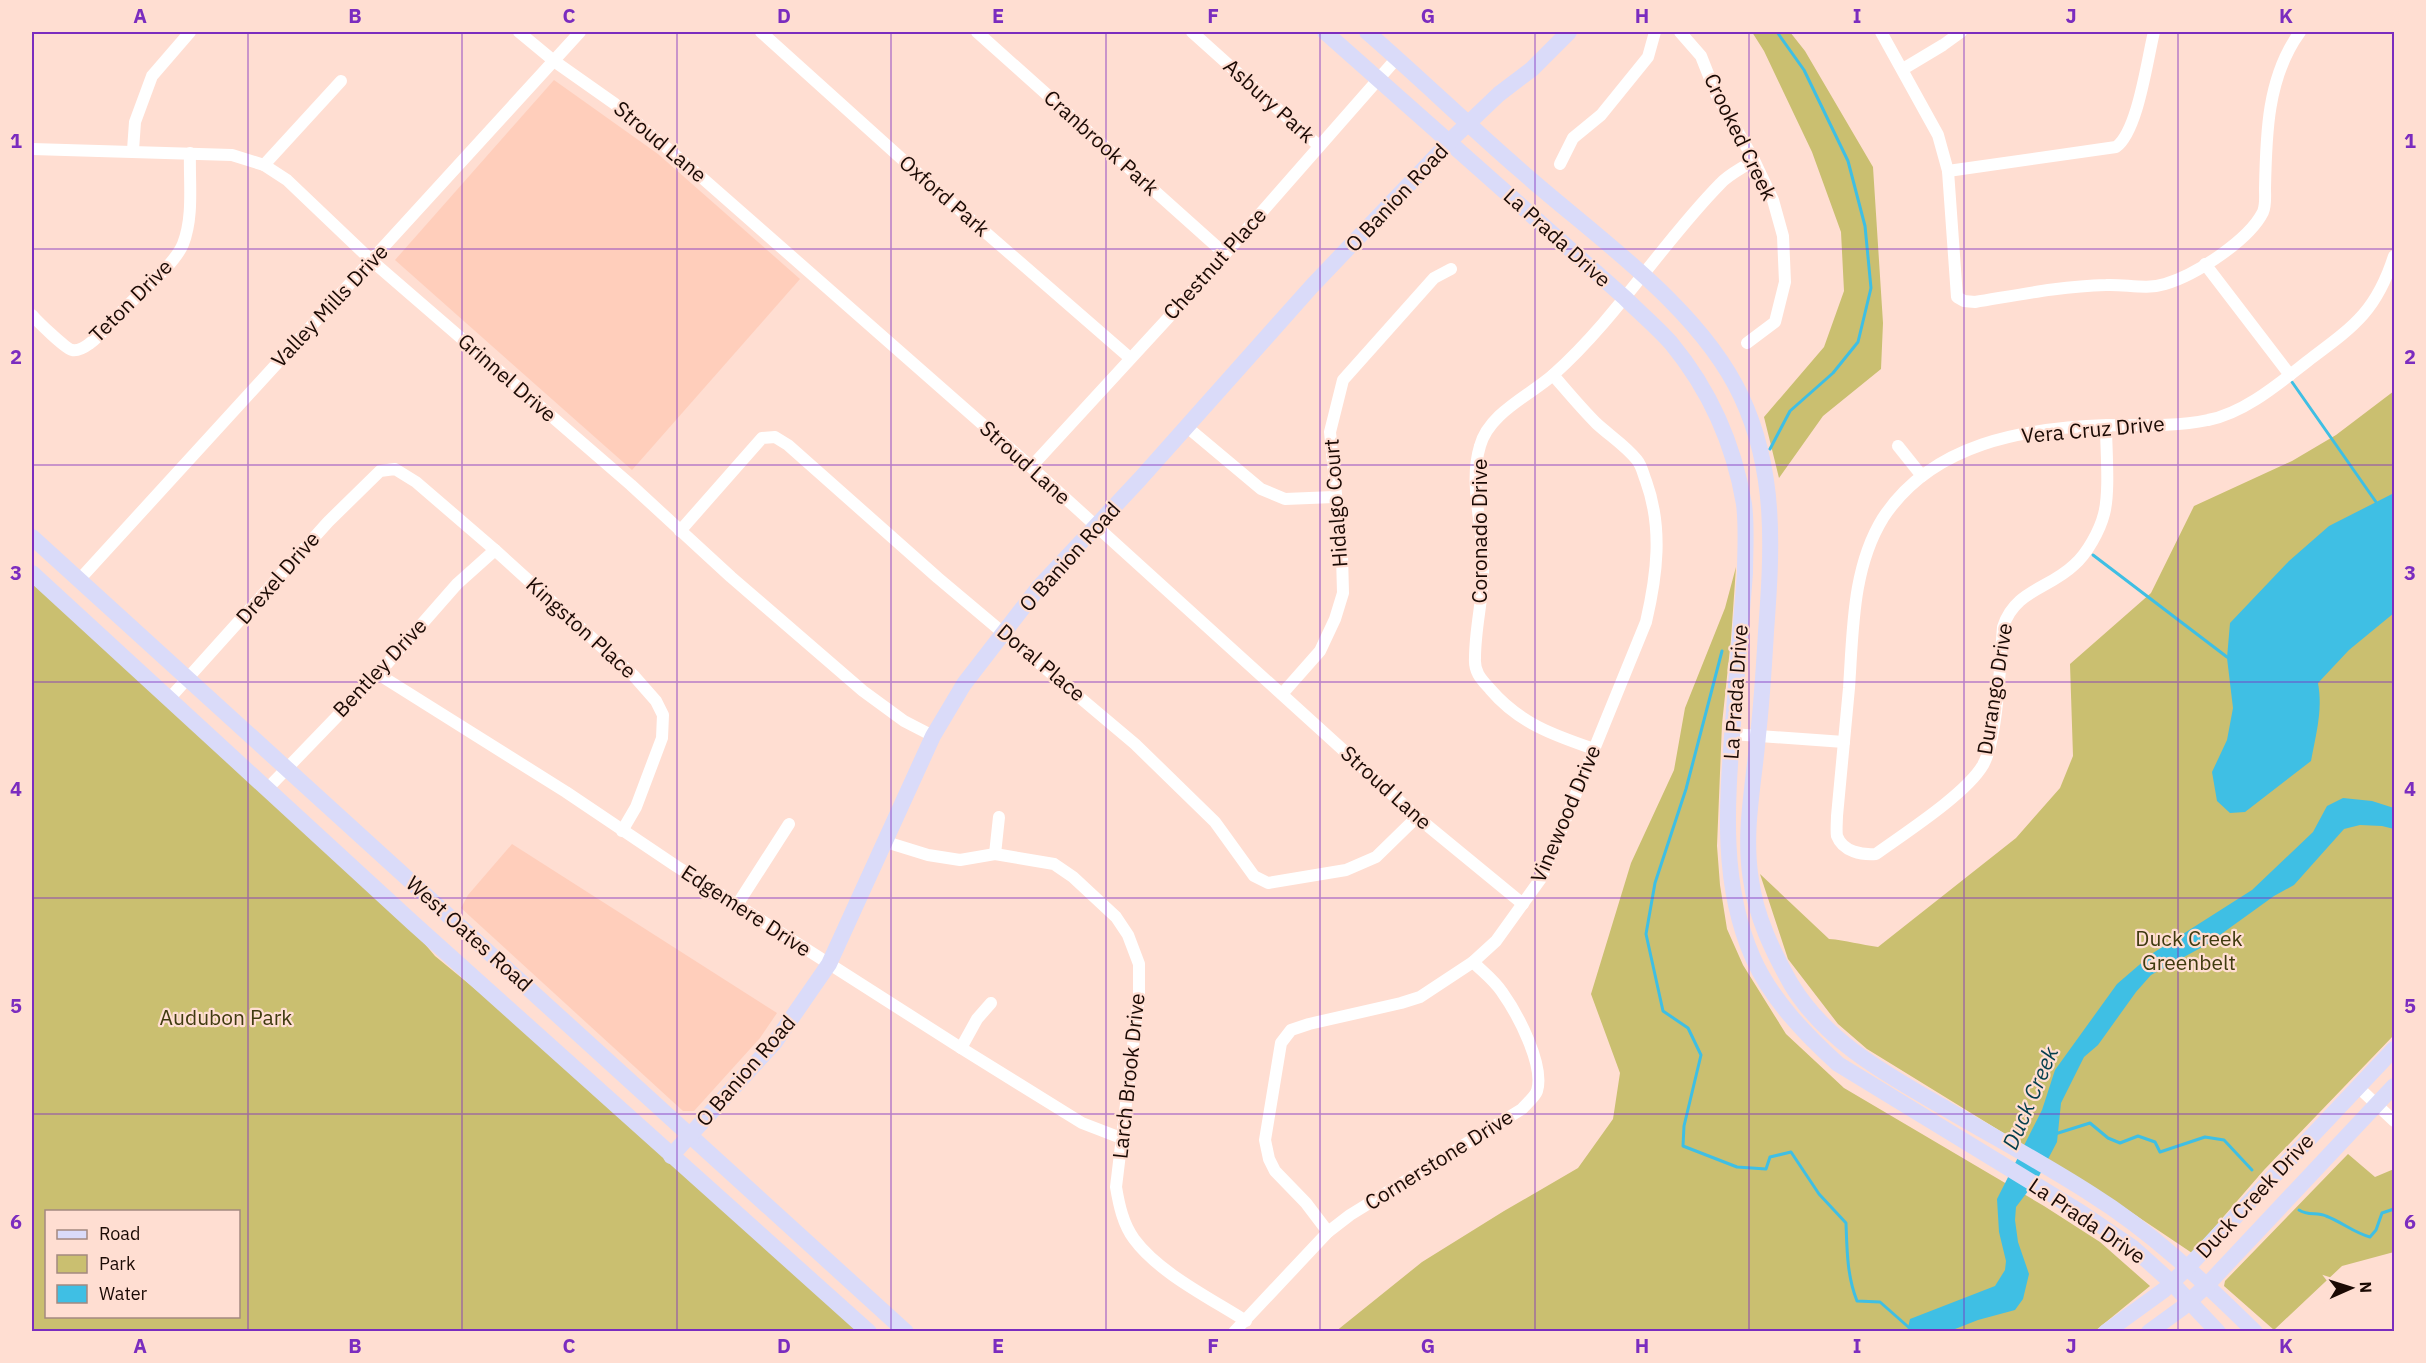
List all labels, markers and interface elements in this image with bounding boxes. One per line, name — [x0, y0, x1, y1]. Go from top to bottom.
text: A — [133, 2, 147, 29]
text: B — [348, 2, 362, 29]
text: C — [562, 2, 576, 29]
text: D — [777, 2, 791, 29]
text: E — [992, 2, 1004, 29]
text: F — [1207, 2, 1219, 29]
text: G — [1421, 2, 1435, 29]
text: H — [1635, 2, 1649, 29]
text: I — [1853, 2, 1861, 29]
text: J — [2065, 2, 2077, 29]
text: K — [2279, 2, 2293, 29]
street label: Asbury Park — [1218, 52, 1321, 149]
street label: Crooked Creek — [1698, 68, 1784, 205]
street label: Cranbrook Park — [1038, 83, 1165, 201]
street label: Stroud Lane — [608, 94, 713, 188]
text: 1 — [10, 127, 22, 154]
text: 1 — [2404, 127, 2416, 154]
street label: O Banion Road — [1339, 137, 1454, 258]
street label: Oxford Park — [894, 148, 996, 242]
street label: La Prada Drive — [1498, 182, 1617, 293]
street label: Chestnut Place — [1156, 201, 1272, 325]
street label: Valley Mills Drive — [265, 238, 394, 373]
street label: Teton Drive — [83, 253, 178, 348]
street label: Grinnel Drive — [452, 327, 563, 428]
text: 2 — [10, 343, 22, 370]
text: 2 — [2404, 343, 2416, 370]
street label: Vera Cruz Drive — [2020, 409, 2166, 449]
street label: Stroud Lane — [974, 414, 1077, 511]
street label: Hidalgo Court — [1317, 438, 1353, 568]
street label: Coronado Drive — [1465, 459, 1493, 603]
street label: O Banion Road — [1012, 495, 1126, 617]
street label: Drexel Drive — [229, 525, 325, 630]
text: 3 — [10, 559, 22, 586]
text: 3 — [2404, 559, 2416, 586]
street label: Kingston Place — [521, 570, 643, 684]
street label: Bentley Drive — [326, 612, 432, 723]
street label: Doral Place — [992, 617, 1092, 707]
street label: Durango Drive — [1970, 621, 2018, 757]
street label: La Prada Drive — [1716, 624, 1754, 760]
street label: Stroud Lane — [1335, 739, 1438, 836]
street label: Vinewood Drive — [1524, 741, 1607, 887]
text: 4 — [10, 775, 22, 802]
text: 4 — [2404, 775, 2416, 802]
street label: Edgemere Drive — [676, 858, 817, 963]
street label: West Oates Road — [401, 869, 539, 997]
park label: Duck Creek Greenbelt — [2135, 924, 2243, 976]
text: 5 — [10, 992, 22, 1019]
street label: Larch Brook Drive — [1105, 992, 1151, 1160]
text: 5 — [2404, 992, 2416, 1019]
park label: Audubon Park — [160, 1003, 292, 1031]
street label: O Banion Road — [689, 1009, 801, 1132]
water label: Duck Creek — [1995, 1041, 2064, 1154]
street label: Cornerstone Drive — [1359, 1102, 1518, 1216]
street label: Duck Creek Drive — [2189, 1127, 2319, 1264]
street label: La Prada Drive — [2024, 1171, 2151, 1270]
text: 6 — [10, 1208, 22, 1235]
text: 6 — [2404, 1208, 2416, 1235]
legend — [45, 1210, 240, 1318]
text: Road — [99, 1222, 140, 1245]
text: Park — [99, 1252, 136, 1275]
north arrow — [2321, 1258, 2381, 1318]
text: N — [2356, 1281, 2376, 1294]
text: Water — [99, 1282, 148, 1305]
text: A — [133, 1332, 147, 1359]
text: B — [348, 1332, 362, 1359]
text: C — [562, 1332, 576, 1359]
text: D — [777, 1332, 791, 1359]
text: E — [992, 1332, 1004, 1359]
text: F — [1207, 1332, 1219, 1359]
text: G — [1421, 1332, 1435, 1359]
text: H — [1635, 1332, 1649, 1359]
text: I — [1853, 1332, 1861, 1359]
text: J — [2065, 1332, 2077, 1359]
text: K — [2279, 1332, 2293, 1359]

